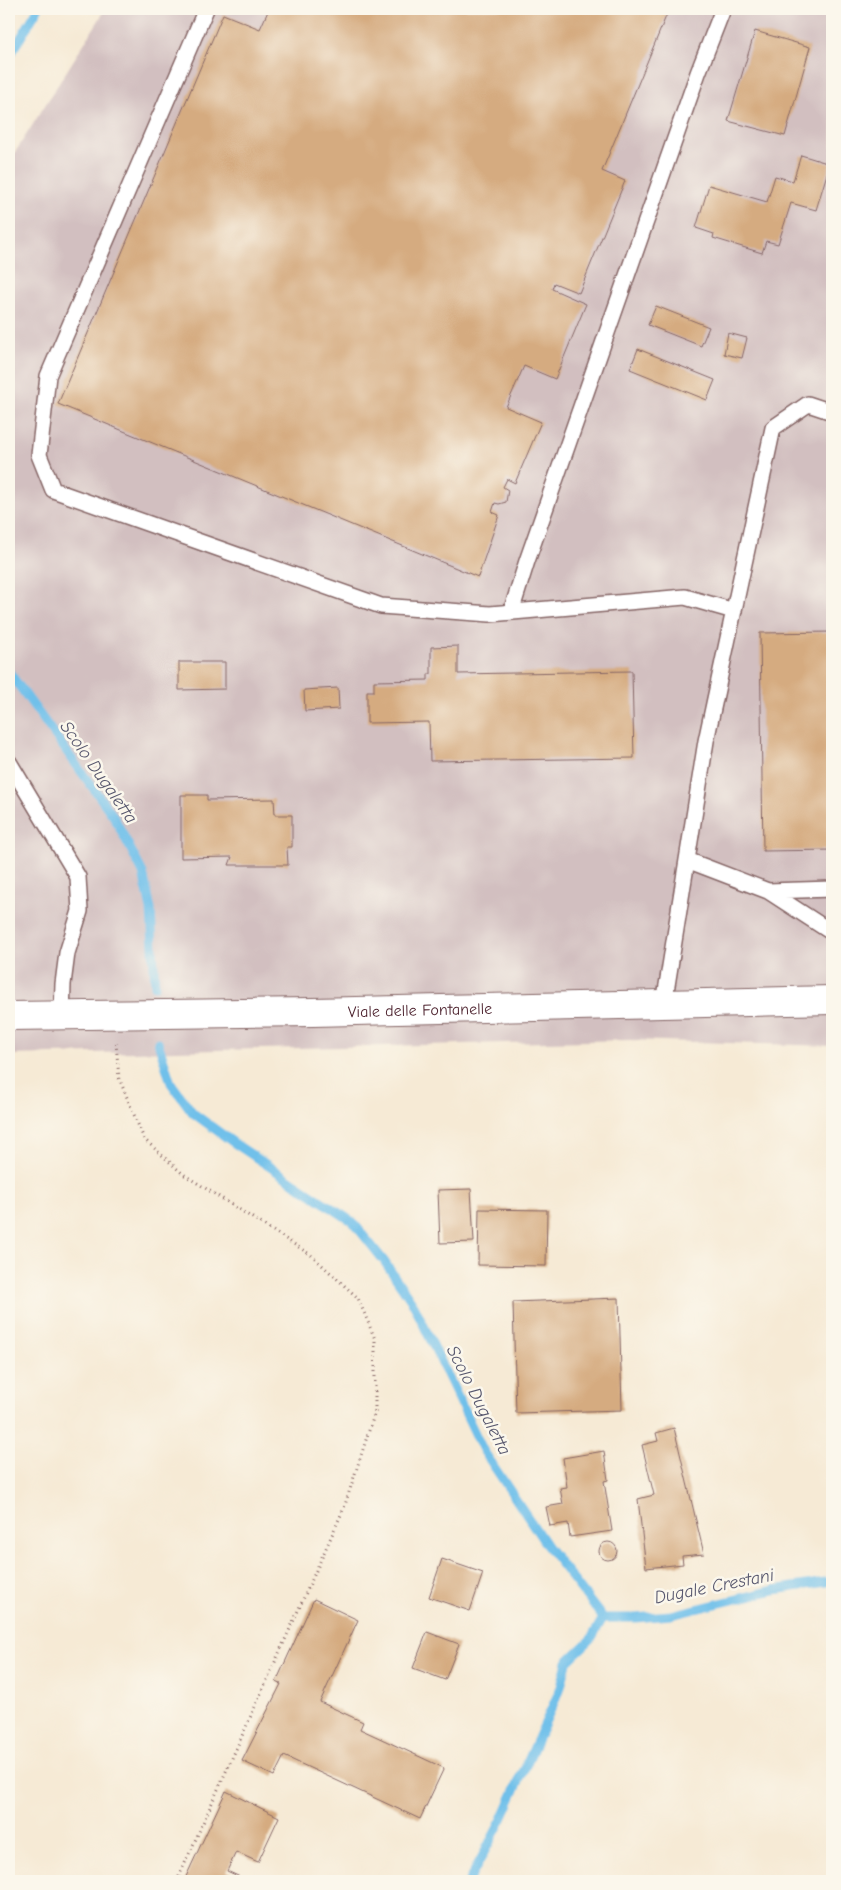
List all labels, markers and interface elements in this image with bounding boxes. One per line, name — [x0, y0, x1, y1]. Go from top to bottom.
water label: Scolo Dugaletta — [55, 717, 142, 828]
street label: Viale delle Fontanelle — [348, 1000, 492, 1021]
water label: Scolo Dugaletta — [442, 1342, 515, 1459]
water label: Dugale Crestani — [653, 1564, 777, 1608]

